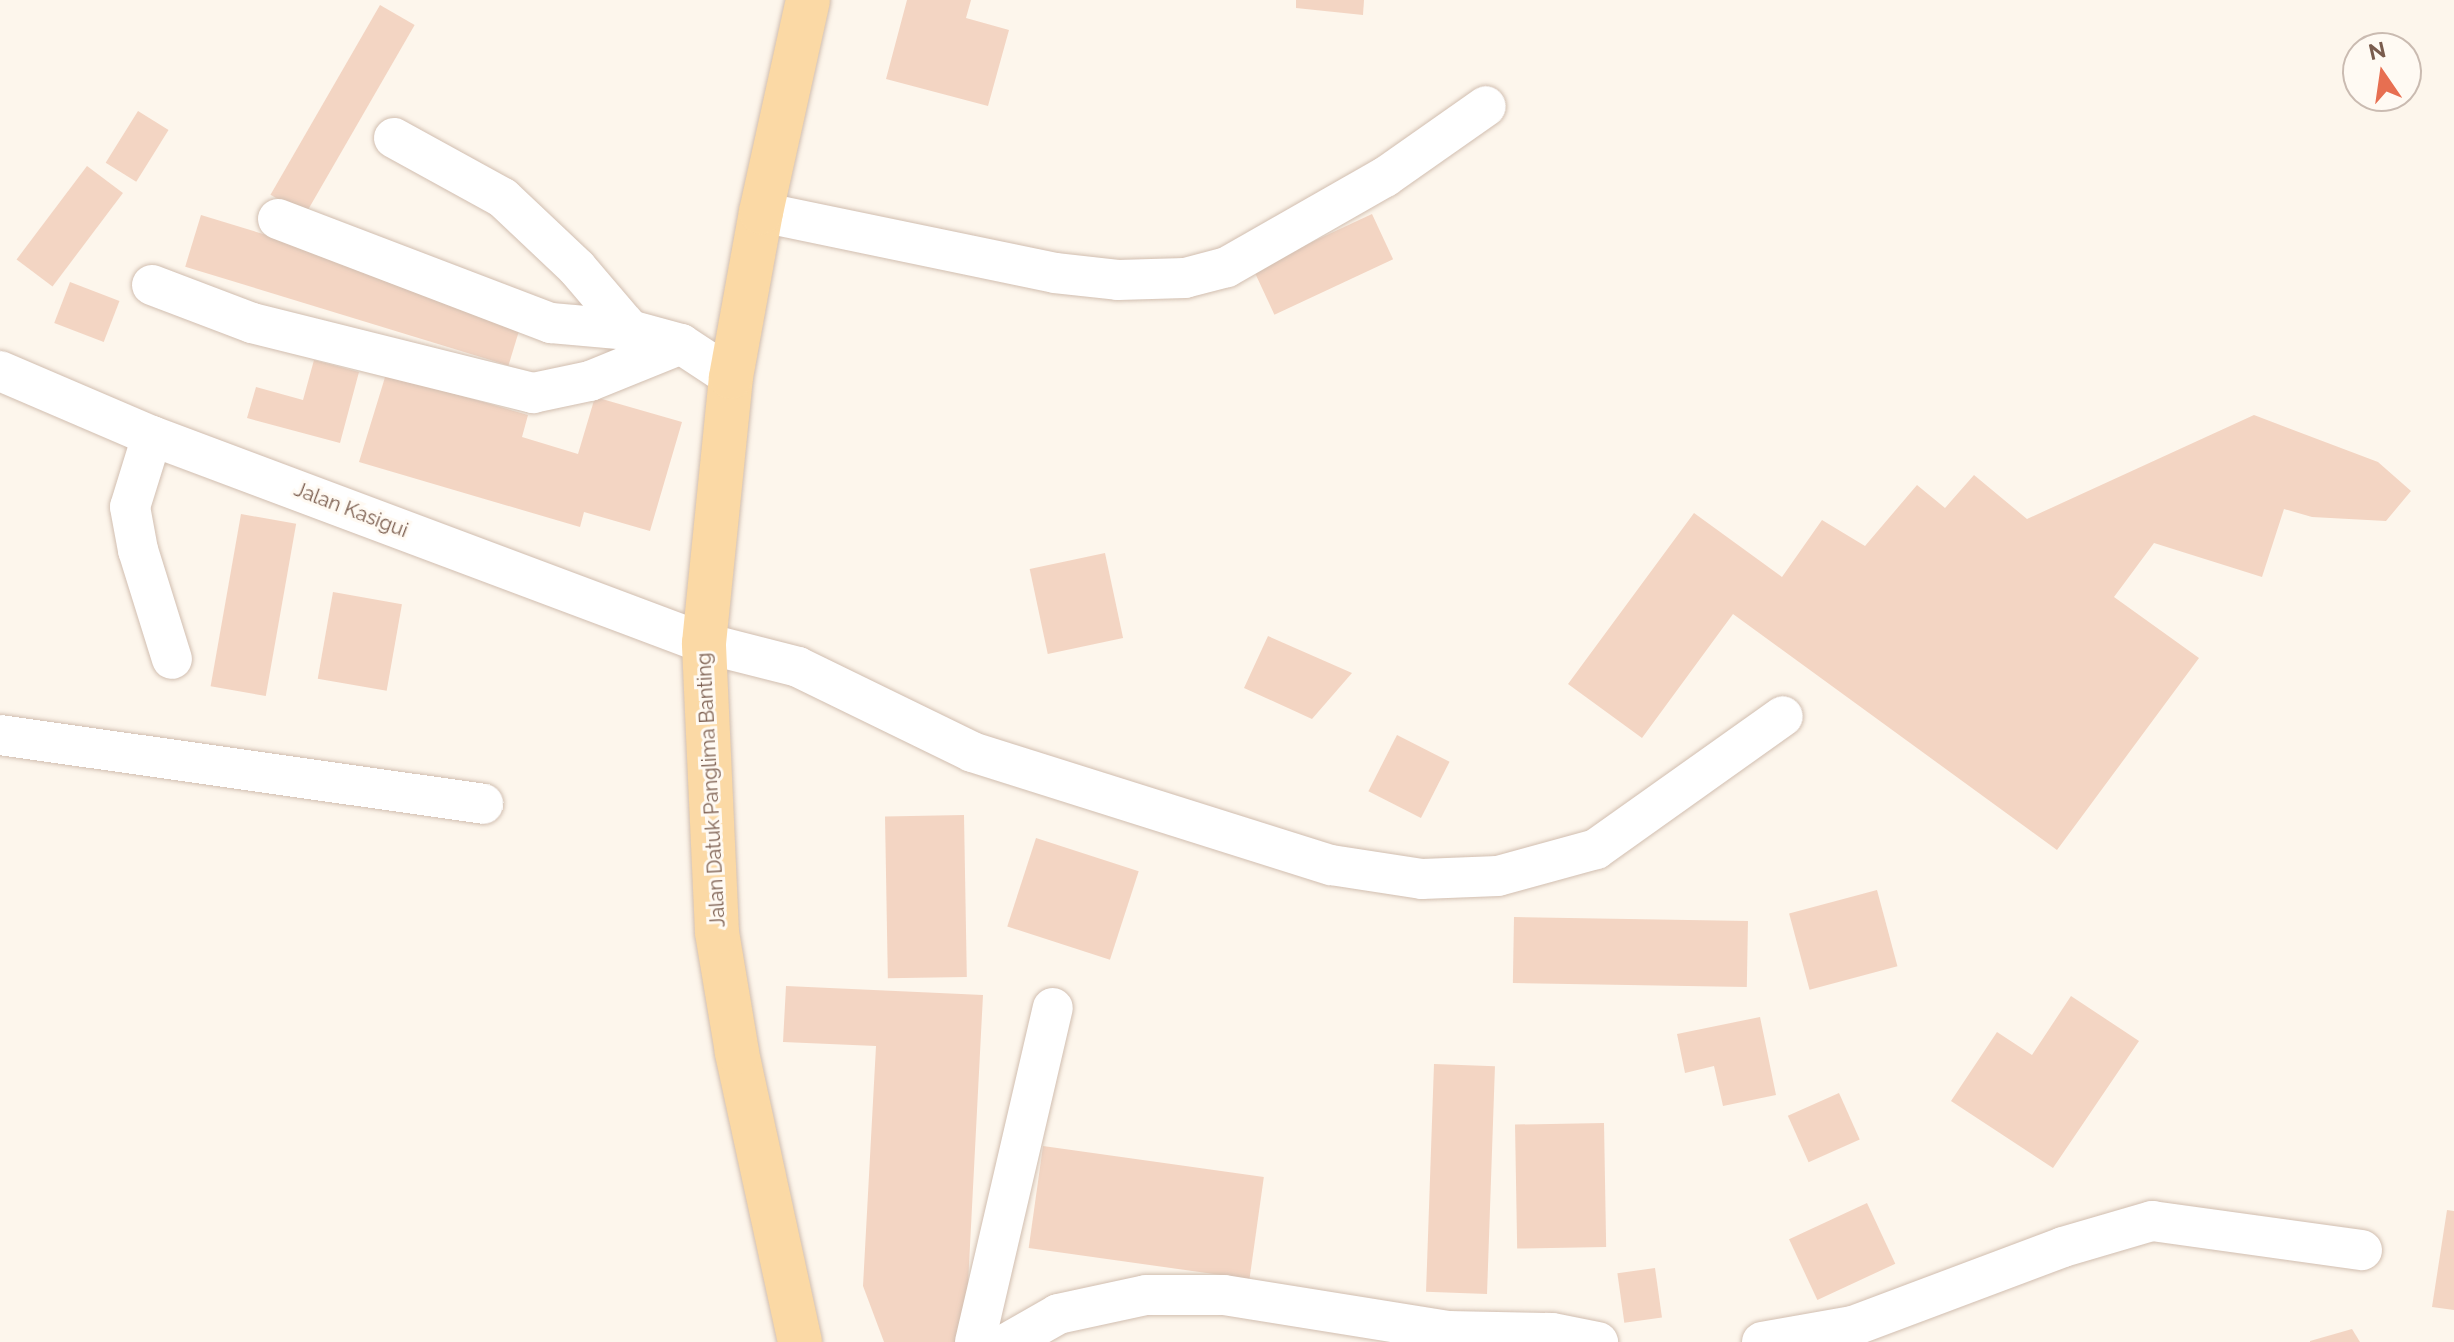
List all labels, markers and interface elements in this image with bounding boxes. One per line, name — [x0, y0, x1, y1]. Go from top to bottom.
north arrow — [2342, 32, 2422, 112]
text: N — [2366, 36, 2388, 65]
street label: Jalan Kasigui — [291, 477, 411, 543]
street label: Jalan Datuk Panglima Banting — [692, 652, 730, 928]

